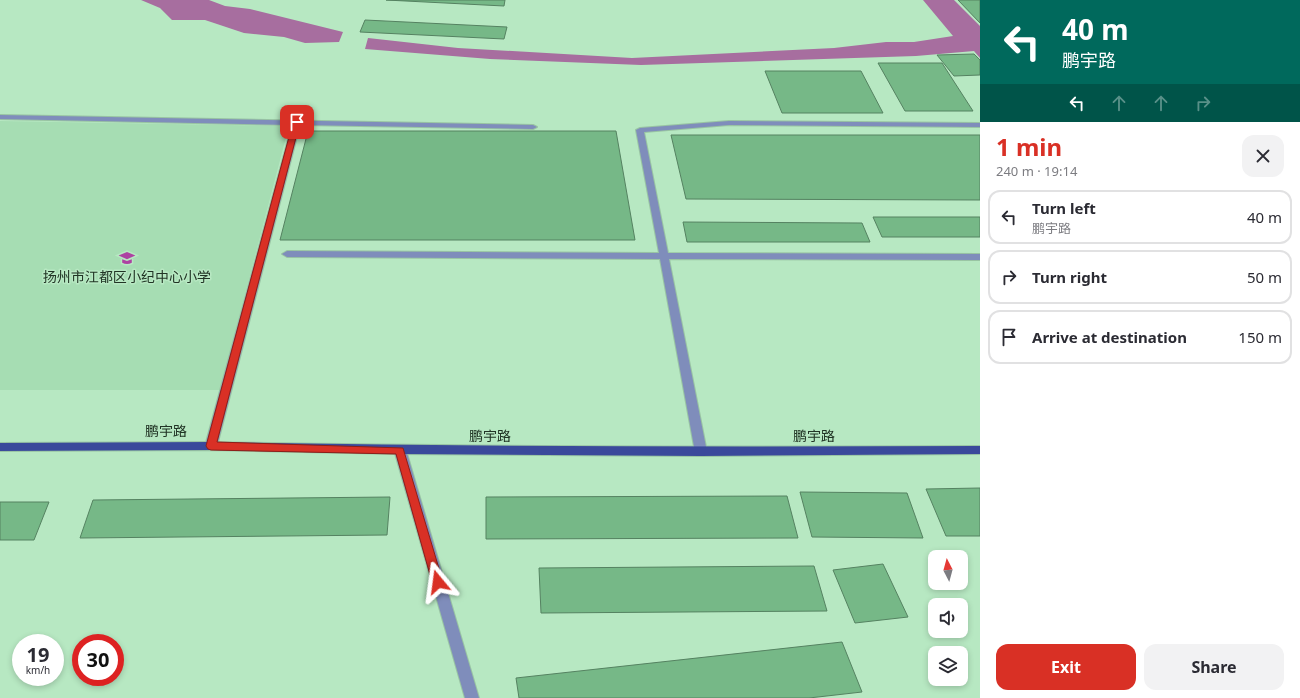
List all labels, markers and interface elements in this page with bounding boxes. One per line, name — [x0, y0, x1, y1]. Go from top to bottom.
text: 40 m — [1062, 10, 1129, 48]
icon: left — [996, 16, 1048, 68]
text: 鹏宇路 — [1062, 48, 1116, 72]
icon: left — [1066, 92, 1088, 114]
icon: ahead — [1108, 92, 1130, 114]
icon: ahead — [1150, 92, 1172, 114]
icon: right — [1192, 92, 1214, 114]
pin — [280, 105, 314, 139]
icon: arrive — [286, 111, 308, 133]
text: 1 min — [996, 130, 1062, 163]
button: close — [1242, 135, 1284, 177]
text: 240 m · 19:14 — [996, 162, 1077, 180]
text: Turn left — [1032, 198, 1096, 218]
icon: left — [998, 206, 1020, 228]
text: 40 m — [1247, 207, 1282, 227]
text: 鹏宇路 — [1032, 219, 1071, 237]
school or university icon: 扬州市江都区小纪中心小学 — [118, 249, 136, 267]
icon: right — [998, 266, 1020, 288]
place label: 扬州市江都区小纪中心小学 — [43, 267, 211, 286]
text: Turn right — [1032, 267, 1107, 287]
text: 50 m — [1247, 267, 1282, 287]
icon: arrive — [998, 326, 1020, 348]
text: Arrive at destination — [1032, 327, 1187, 347]
text: 150 m — [1238, 327, 1282, 347]
street label: 鹏宇路 — [145, 421, 187, 440]
street label: 鹏宇路 — [469, 426, 511, 445]
street label: 鹏宇路 — [793, 426, 835, 445]
north arrow — [928, 550, 968, 590]
map controls — [928, 550, 968, 686]
position arrow — [417, 561, 459, 603]
button: sound — [928, 598, 968, 638]
speed limit sign: 30 — [72, 634, 124, 686]
text: 19 — [27, 641, 49, 668]
button: Exit — [996, 644, 1136, 690]
button: Share — [1144, 644, 1284, 690]
button: layers — [928, 646, 968, 686]
text: km/h — [26, 663, 50, 677]

